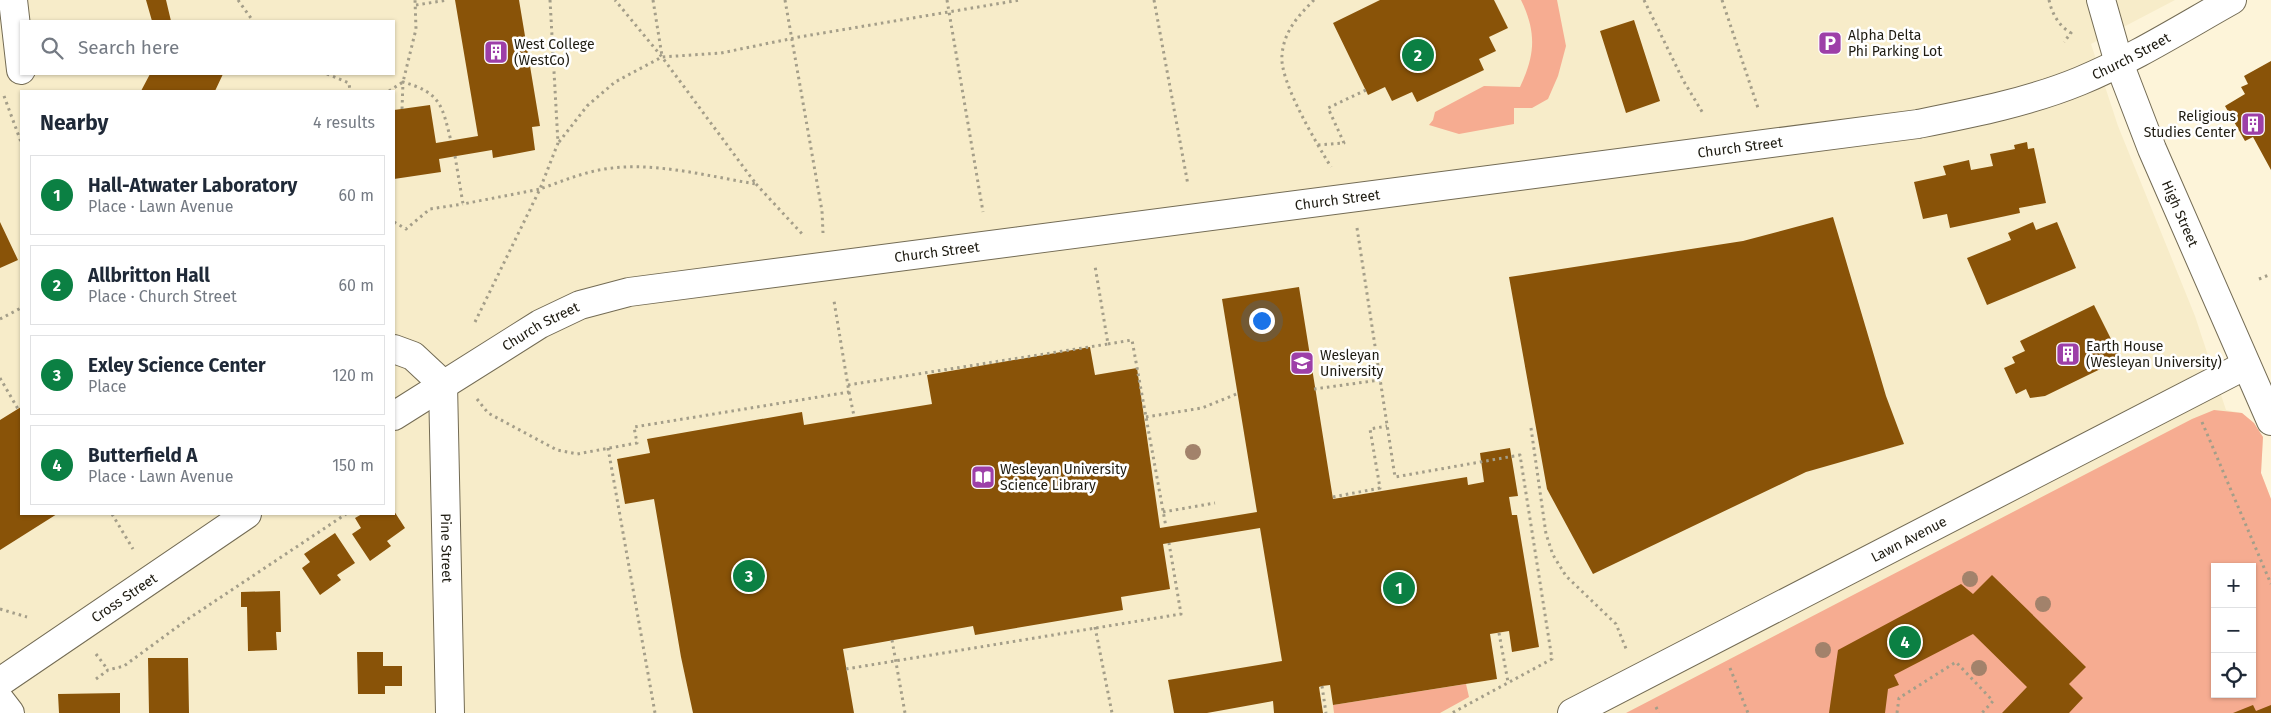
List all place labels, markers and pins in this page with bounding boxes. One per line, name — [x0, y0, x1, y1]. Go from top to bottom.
place label: Alpha Delta Phi Parking Lot — [1848, 27, 1943, 60]
parking icon: Alpha Delta Phi Parking Lot — [1817, 30, 1843, 56]
place label: West College (WestCo) — [514, 36, 595, 69]
pin: 2 — [1402, 36, 1434, 74]
building icon: West College (WestCo) — [483, 39, 509, 65]
place label: Religious Studies Center — [2144, 108, 2237, 141]
building icon: Religious Studies Center — [2240, 111, 2266, 137]
place label: Earth House (Wesleyan University) — [2086, 338, 2222, 371]
building icon: Earth House (Wesleyan University) — [2055, 341, 2081, 367]
place label: Wesleyan University — [1320, 347, 1384, 380]
school or university icon: Wesleyan University — [1289, 350, 1315, 376]
place label: Wesleyan University Science Library — [1000, 461, 1127, 494]
library icon: Wesleyan University Science Library — [970, 464, 996, 490]
pin: 3 — [733, 557, 765, 595]
pin: 1 — [1383, 569, 1415, 607]
pin: 4 — [1889, 623, 1921, 661]

